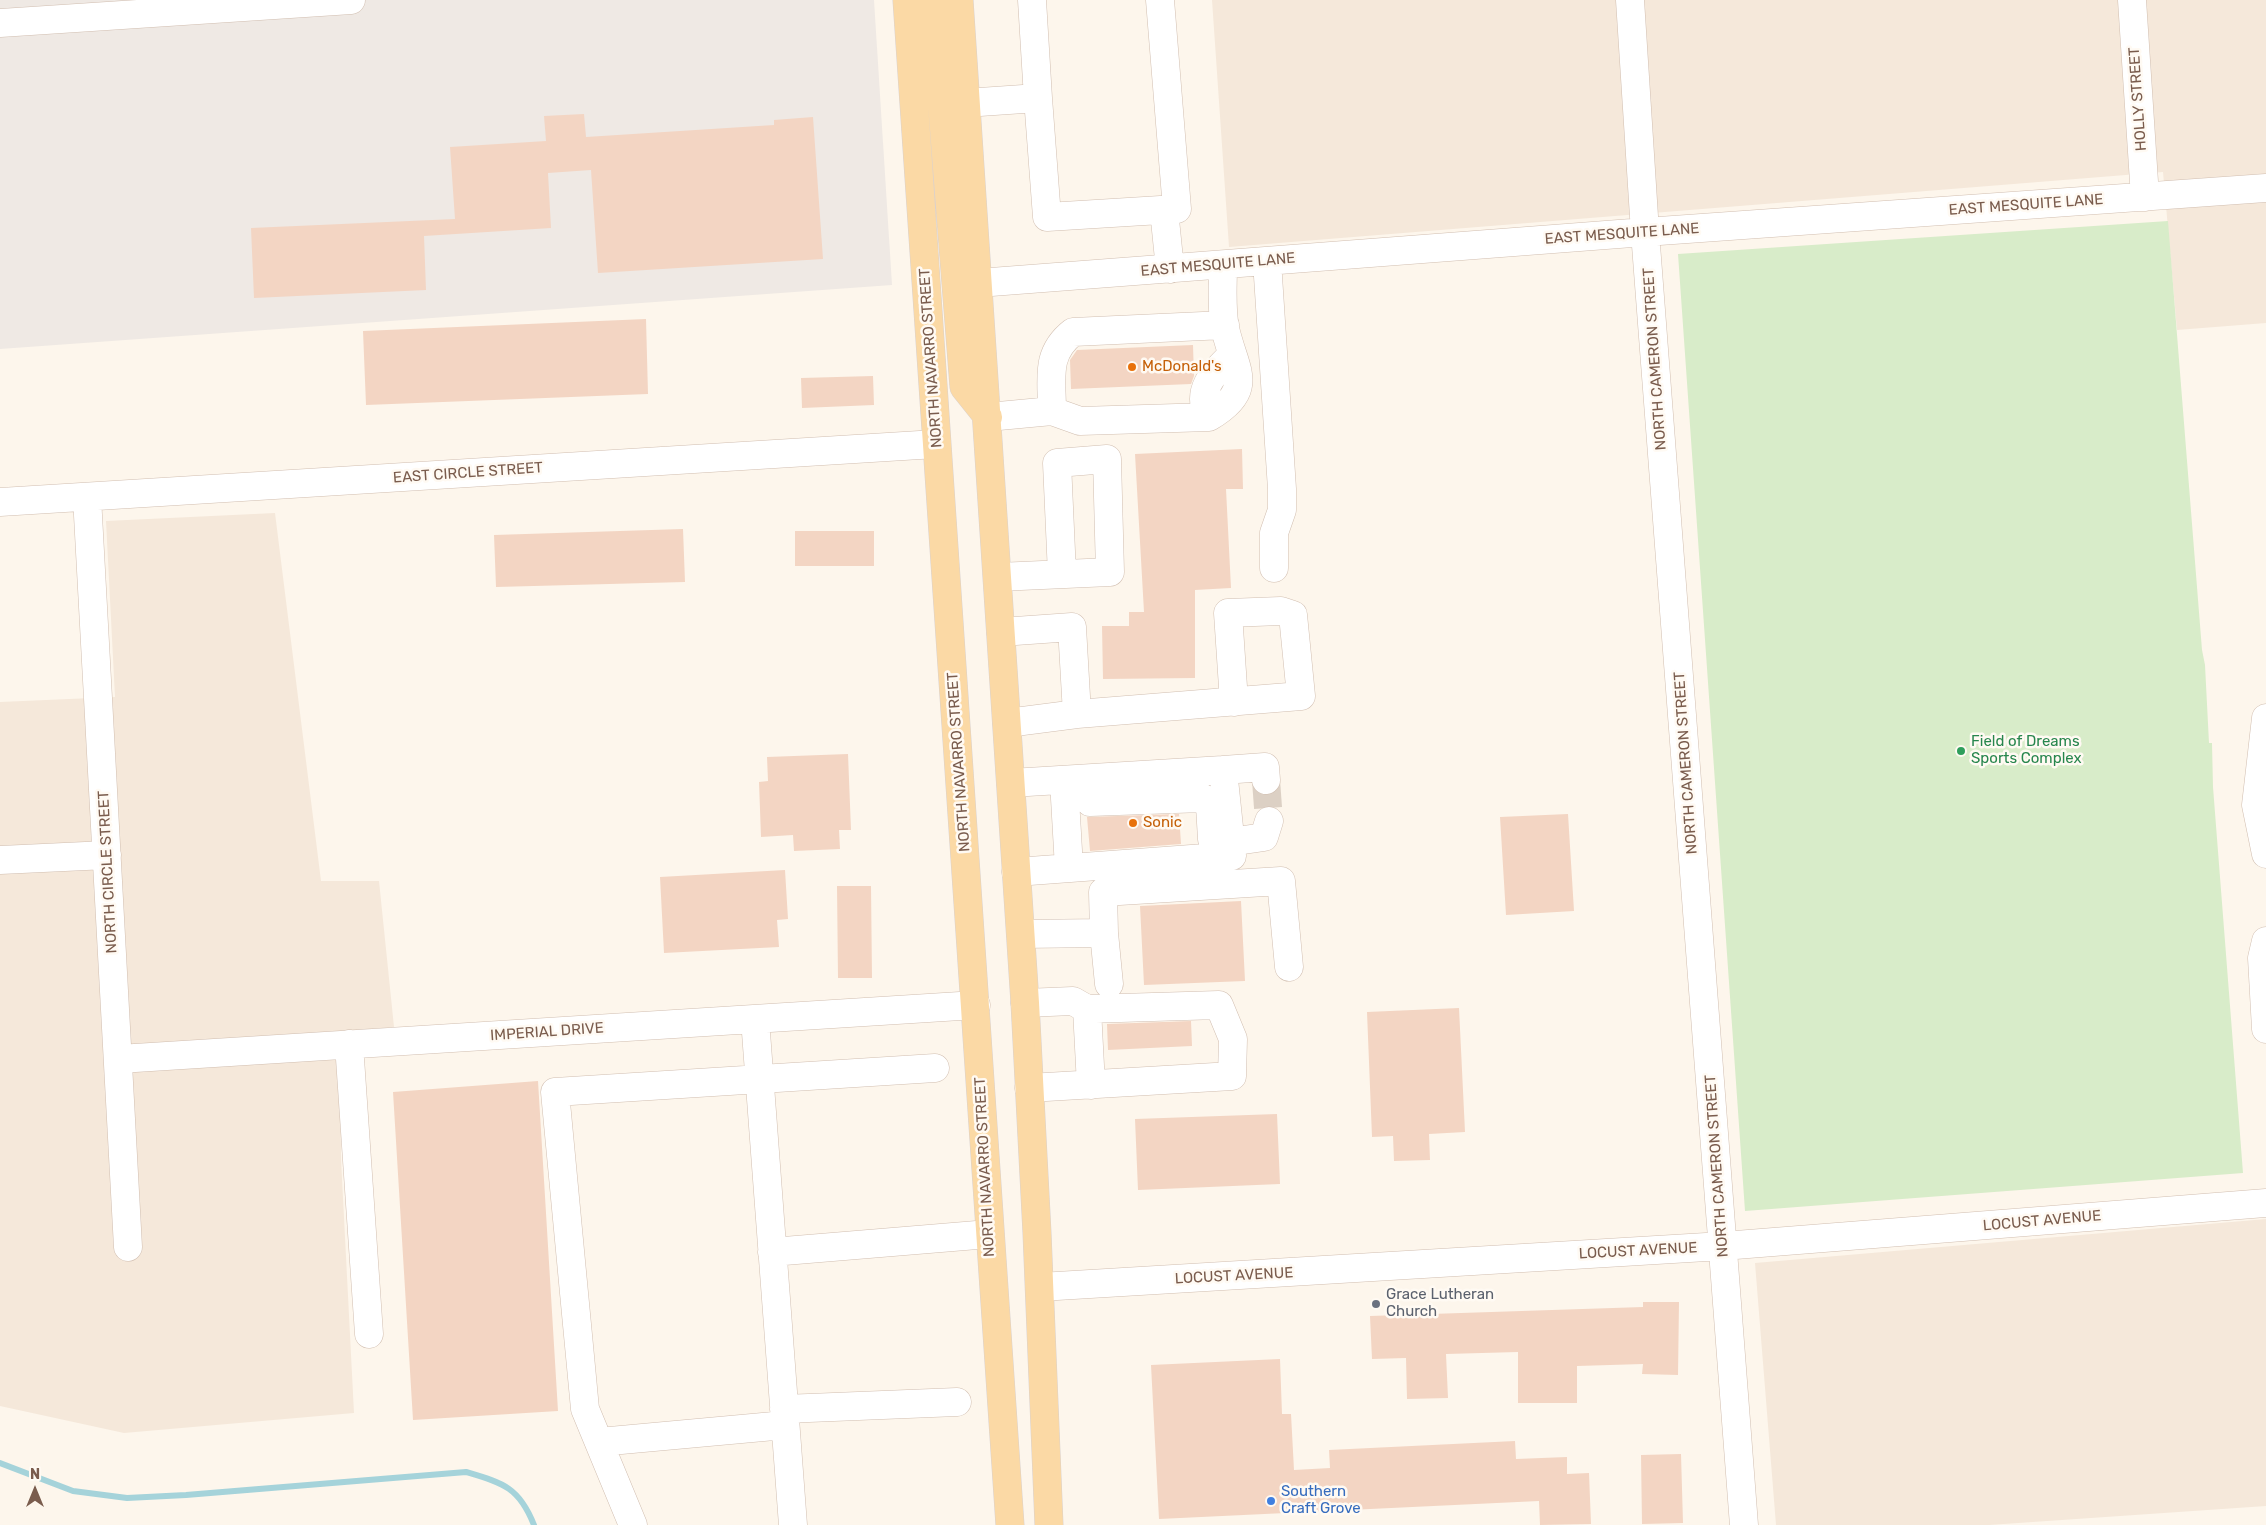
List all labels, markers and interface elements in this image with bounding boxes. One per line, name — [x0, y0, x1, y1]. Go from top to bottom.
street label: HOLLY STREET — [2125, 46, 2151, 152]
street label: EAST MESQUITE LANE — [1948, 191, 2104, 219]
street label: EAST MESQUITE LANE — [1544, 220, 1700, 248]
street label: EAST MESQUITE LANE — [1140, 249, 1296, 281]
street label: NORTH NAVARRO STREET — [916, 267, 946, 449]
street label: NORTH CAMERON STREET — [1640, 267, 1670, 451]
place label: McDonald's — [1142, 358, 1222, 376]
marker: McDonald's — [1126, 361, 1138, 373]
street label: EAST CIRCLE STREET — [392, 459, 544, 487]
street label: NORTH NAVARRO STREET — [944, 671, 974, 853]
street label: NORTH CAMERON STREET — [1671, 671, 1701, 855]
place label: Field of Dreams Sports Complex — [1971, 733, 2082, 768]
marker: Field of Dreams Sports Complex — [1955, 745, 1967, 757]
street label: NORTH CIRCLE STREET — [95, 790, 121, 954]
place label: Sonic — [1143, 814, 1182, 832]
marker: Sonic — [1127, 817, 1139, 829]
street label: IMPERIAL DRIVE — [490, 1019, 604, 1045]
street label: NORTH CAMERON STREET — [1702, 1074, 1732, 1258]
street label: NORTH NAVARRO STREET — [971, 1077, 999, 1257]
street label: LOCUST AVENUE — [1982, 1207, 2102, 1235]
street label: LOCUST AVENUE — [1578, 1239, 1698, 1263]
street label: LOCUST AVENUE — [1174, 1264, 1294, 1288]
place label: Grace Lutheran Church — [1386, 1286, 1494, 1321]
marker: Grace Lutheran Church — [1370, 1298, 1382, 1310]
north arrow — [10, 1465, 60, 1515]
text: N — [30, 1466, 40, 1483]
place label: Southern Craft Grove — [1281, 1483, 1361, 1518]
marker: Southern Craft Grove — [1265, 1495, 1277, 1507]

